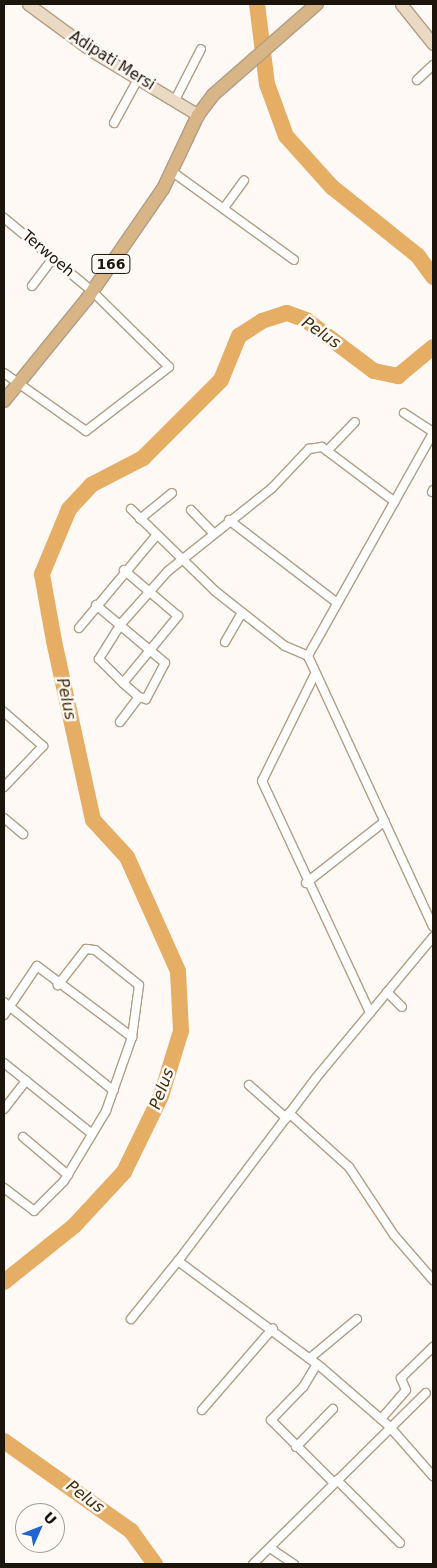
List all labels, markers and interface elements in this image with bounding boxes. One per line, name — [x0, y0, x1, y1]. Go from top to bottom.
street label: Adipati Mersi — [66, 28, 158, 94]
street label: Terwoeh — [18, 227, 78, 281]
road number: 166 — [91, 252, 131, 276]
water label: Pelus — [298, 313, 344, 353]
water label: Pelus — [52, 676, 80, 722]
water label: Pelus — [146, 1066, 178, 1112]
water label: Pelus — [62, 1477, 108, 1517]
north arrow — [15, 1503, 65, 1553]
text: U — [40, 1509, 60, 1528]

